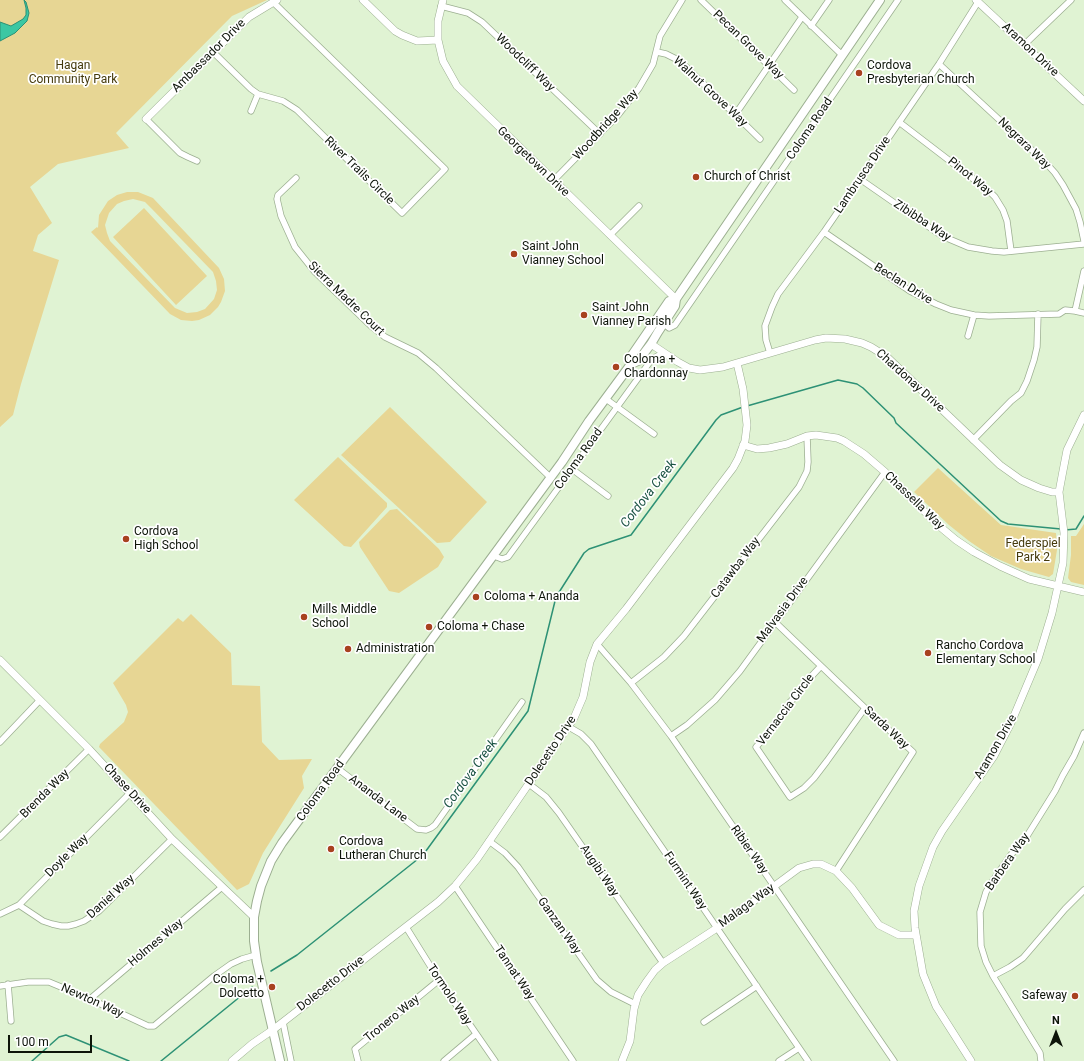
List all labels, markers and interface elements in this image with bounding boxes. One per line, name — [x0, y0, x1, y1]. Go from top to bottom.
street label: Pecan Grove Way — [710, 8, 786, 82]
street label: Ambassador Drive — [169, 16, 249, 96]
street label: Aramon Drive — [999, 20, 1061, 80]
street label: Woodcliff Way — [492, 31, 558, 95]
street label: Walnut Grove Way — [670, 54, 750, 130]
park label: Hagan Community Park — [29, 59, 117, 87]
place label: Cordova Presbyterian Church — [867, 59, 975, 87]
marker: Cordova Presbyterian Church — [854, 68, 864, 78]
street label: Woodbridge Way — [571, 87, 641, 163]
street label: Coloma Road — [784, 95, 836, 163]
street label: Negrara Way — [995, 115, 1053, 173]
street label: Georgetown Drive — [494, 124, 572, 200]
street label: River Trails Circle — [321, 134, 397, 208]
street label: Lambrusca Drive — [832, 134, 894, 216]
street label: Pinot Way — [945, 155, 995, 199]
place label: Church of Christ — [704, 170, 790, 184]
marker: Church of Christ — [691, 172, 701, 182]
street label: Zibibba Way — [891, 197, 953, 245]
place label: Saint John Vianney School — [522, 240, 604, 268]
marker: Saint John Vianney School — [509, 249, 519, 259]
street label: Sierra Madre Court — [305, 259, 387, 339]
street label: Beclan Drive — [871, 260, 935, 308]
place label: Saint John Vianney Parish — [592, 301, 671, 329]
marker: Saint John Vianney Parish — [579, 310, 589, 320]
street label: Chardonay Drive — [873, 346, 947, 416]
place label: Coloma + Chardonnay — [624, 353, 688, 381]
marker: Coloma + Chardonnay — [611, 362, 621, 372]
street label: Coloma Road — [552, 426, 606, 492]
water label: Cordova Creek — [618, 457, 680, 531]
street label: Chassella Way — [881, 469, 947, 533]
place label: Cordova High School — [134, 525, 198, 553]
marker: Cordova High School — [121, 534, 131, 544]
street label: Catawba Way — [708, 535, 764, 601]
park label: Federspiel Park 2 — [1005, 537, 1061, 565]
street label: Malvasia Drive — [754, 574, 812, 646]
place label: Coloma + Ananda — [484, 590, 579, 604]
marker: Coloma + Ananda — [471, 592, 481, 602]
place label: Mills Middle School — [312, 603, 377, 631]
marker: Mills Middle School — [299, 612, 309, 622]
place label: Coloma + Chase — [437, 620, 525, 634]
marker: Coloma + Chase — [424, 622, 434, 632]
place label: Rancho Cordova Elementary School — [936, 639, 1036, 667]
place label: Administration — [356, 642, 434, 656]
marker: Administration — [343, 644, 353, 654]
marker: Rancho Cordova Elementary School — [923, 648, 933, 658]
street label: Vernaccia Circle — [754, 671, 818, 749]
street label: Sarda Way — [860, 703, 912, 753]
street label: Aramon Drive — [972, 712, 1020, 782]
street label: Dolecetto Drive — [522, 713, 580, 789]
water label: Cordova Creek — [441, 736, 501, 812]
street label: Coloma Road — [294, 758, 348, 824]
street label: Chase Drive — [100, 761, 154, 817]
street label: Brenda Way — [18, 767, 72, 821]
street label: Ananda Lane — [346, 772, 410, 826]
street label: Ribier Way — [727, 823, 771, 877]
street label: Barbera Way — [983, 830, 1033, 894]
street label: Doyle Way — [42, 831, 92, 881]
place label: Cordova Lutheran Church — [339, 835, 427, 863]
street label: Augibi Way — [576, 842, 622, 900]
marker: Cordova Lutheran Church — [326, 844, 336, 854]
street label: Furmint Way — [660, 849, 710, 913]
street label: Daniel Way — [84, 872, 138, 922]
street label: Malaga Way — [716, 881, 778, 931]
street label: Ganzan Way — [534, 895, 584, 957]
street label: Holmes Way — [126, 916, 186, 970]
street label: Tannat Way — [491, 943, 537, 1003]
street label: Dolecetto Drive — [295, 953, 367, 1015]
street label: Tormolo Way — [423, 962, 475, 1028]
place label: Coloma + Dolcetto — [213, 973, 264, 1001]
street label: Newton Way — [59, 981, 125, 1021]
marker: Coloma + Dolcetto — [267, 982, 277, 992]
place label: Safeway — [1022, 989, 1067, 1003]
marker: Safeway — [1070, 991, 1080, 1001]
street label: Tronero Way — [361, 992, 423, 1046]
north arrow — [1036, 1013, 1076, 1053]
text: N — [1052, 1014, 1060, 1027]
scale bar — [10, 1027, 94, 1053]
text: 100 m — [15, 1035, 49, 1049]

